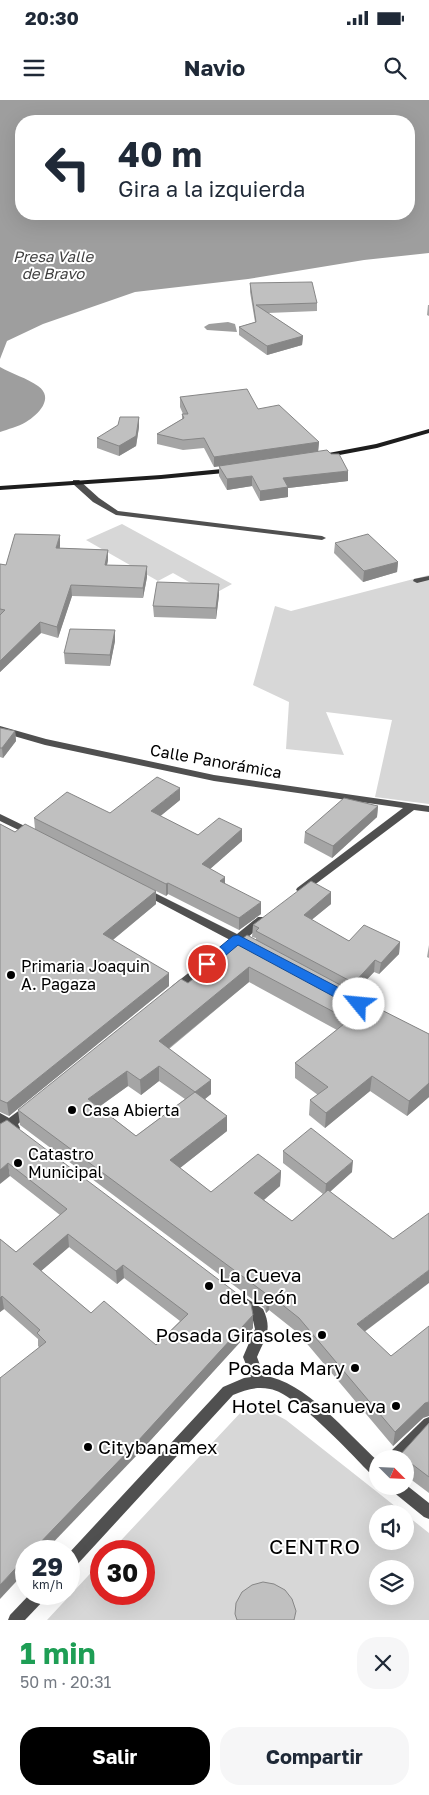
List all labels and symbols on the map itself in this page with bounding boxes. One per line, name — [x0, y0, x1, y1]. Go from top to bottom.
water label: Presa Valle de Bravo — [13, 247, 94, 282]
street label: Calle Panorámica — [149, 740, 283, 782]
pin — [186, 943, 228, 985]
place label: Primaria Joaquin A. Pagaza — [21, 956, 150, 994]
marker: Primaria Joaquin A. Pagaza — [5, 969, 17, 981]
position arrow — [332, 977, 384, 1029]
place label: Casa Abierta — [82, 1100, 180, 1120]
marker: Casa Abierta — [66, 1104, 78, 1116]
place label: Catastro Municipal — [28, 1144, 103, 1182]
marker: Catastro Municipal — [12, 1157, 24, 1169]
place label: La Cueva del León — [219, 1263, 301, 1308]
marker: La Cueva del León — [203, 1280, 215, 1292]
place label: Posada Girasoles — [155, 1323, 312, 1346]
marker: Posada Girasoles — [316, 1329, 328, 1341]
place label: Posada Mary — [228, 1356, 345, 1379]
marker: Posada Mary — [349, 1362, 361, 1374]
place label: Hotel Casanueva — [232, 1394, 386, 1417]
marker: Hotel Casanueva — [390, 1400, 402, 1412]
place label: Citybanamex — [98, 1435, 217, 1458]
marker: Citybanamex — [82, 1441, 94, 1453]
north arrow — [369, 1450, 414, 1495]
district label: CENTRO — [269, 1533, 361, 1559]
speed limit sign: 30 — [90, 1540, 155, 1605]

